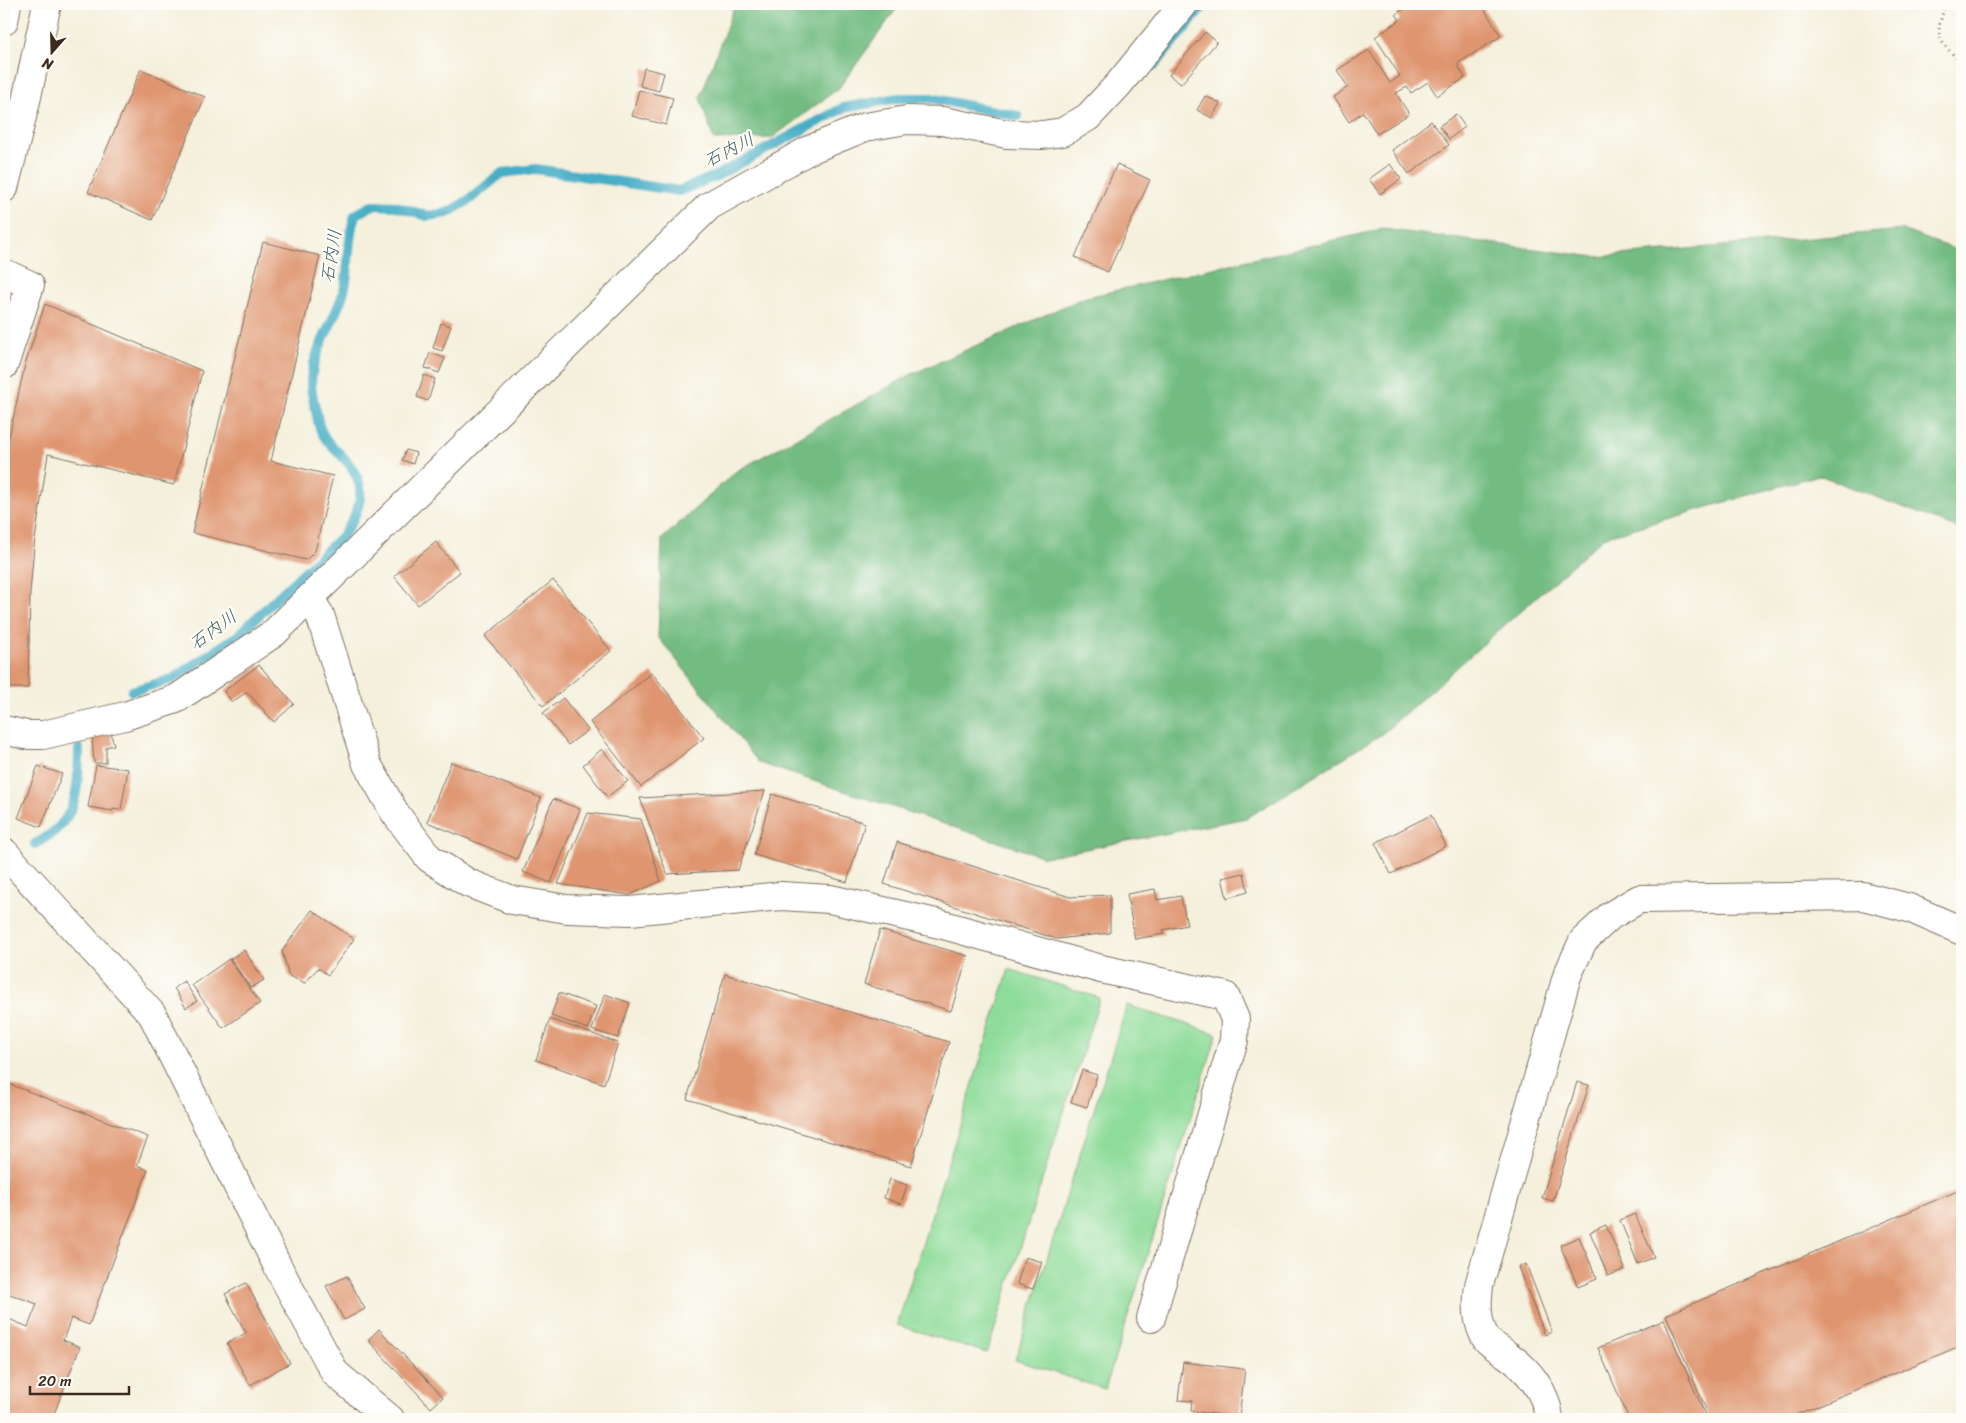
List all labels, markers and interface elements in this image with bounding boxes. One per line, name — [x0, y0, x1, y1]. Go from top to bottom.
north arrow — [28, 28, 78, 78]
text: N — [39, 50, 57, 77]
water label: 石内川 — [698, 123, 760, 177]
water label: 石内川 — [311, 227, 351, 285]
water label: 石内川 — [182, 601, 244, 659]
scale bar — [30, 1363, 129, 1395]
text: 20 m — [38, 1368, 72, 1394]

